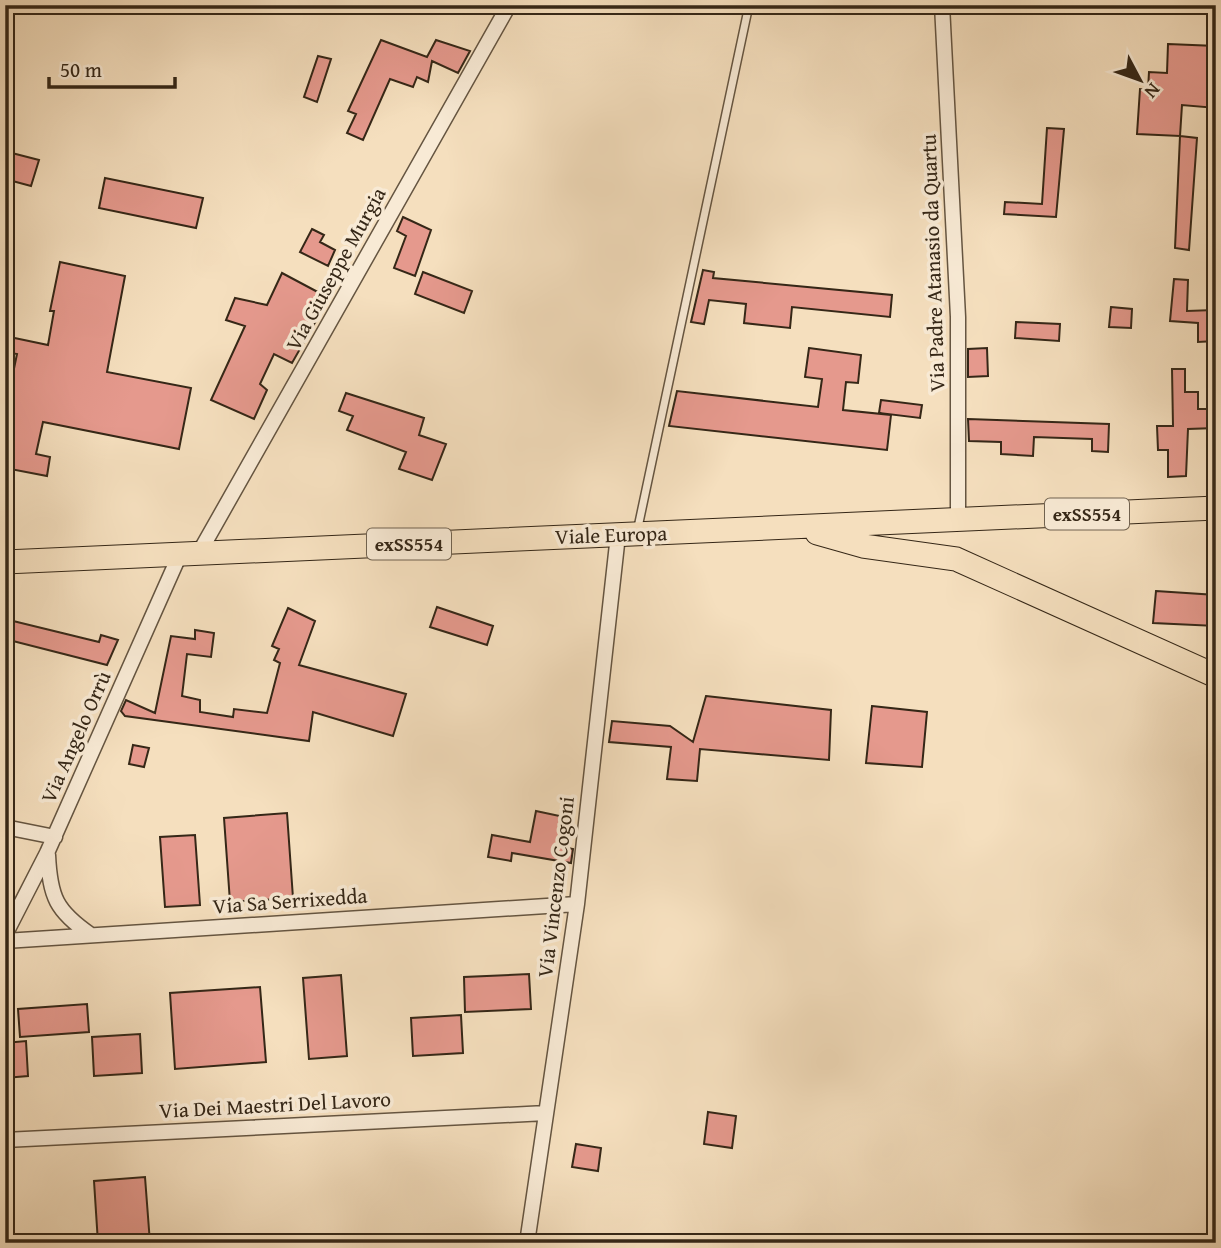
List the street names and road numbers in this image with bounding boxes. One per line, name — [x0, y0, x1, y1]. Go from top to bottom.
street label: Via Padre Atanasio da Quartu — [912, 133, 952, 392]
street label: Via Giuseppe Murgia — [278, 181, 393, 356]
road number: exSS554 — [1045, 499, 1129, 530]
street label: Viale Europa — [554, 517, 668, 552]
road number: exSS554 — [367, 528, 451, 559]
street label: Via Angelo Orrù — [33, 665, 119, 808]
street label: Via Vincenzo Cogoni — [529, 795, 582, 979]
street label: Via Sa Serrixedda — [212, 880, 368, 921]
street label: Via Dei Maestri Del Lavoro — [158, 1083, 392, 1126]

